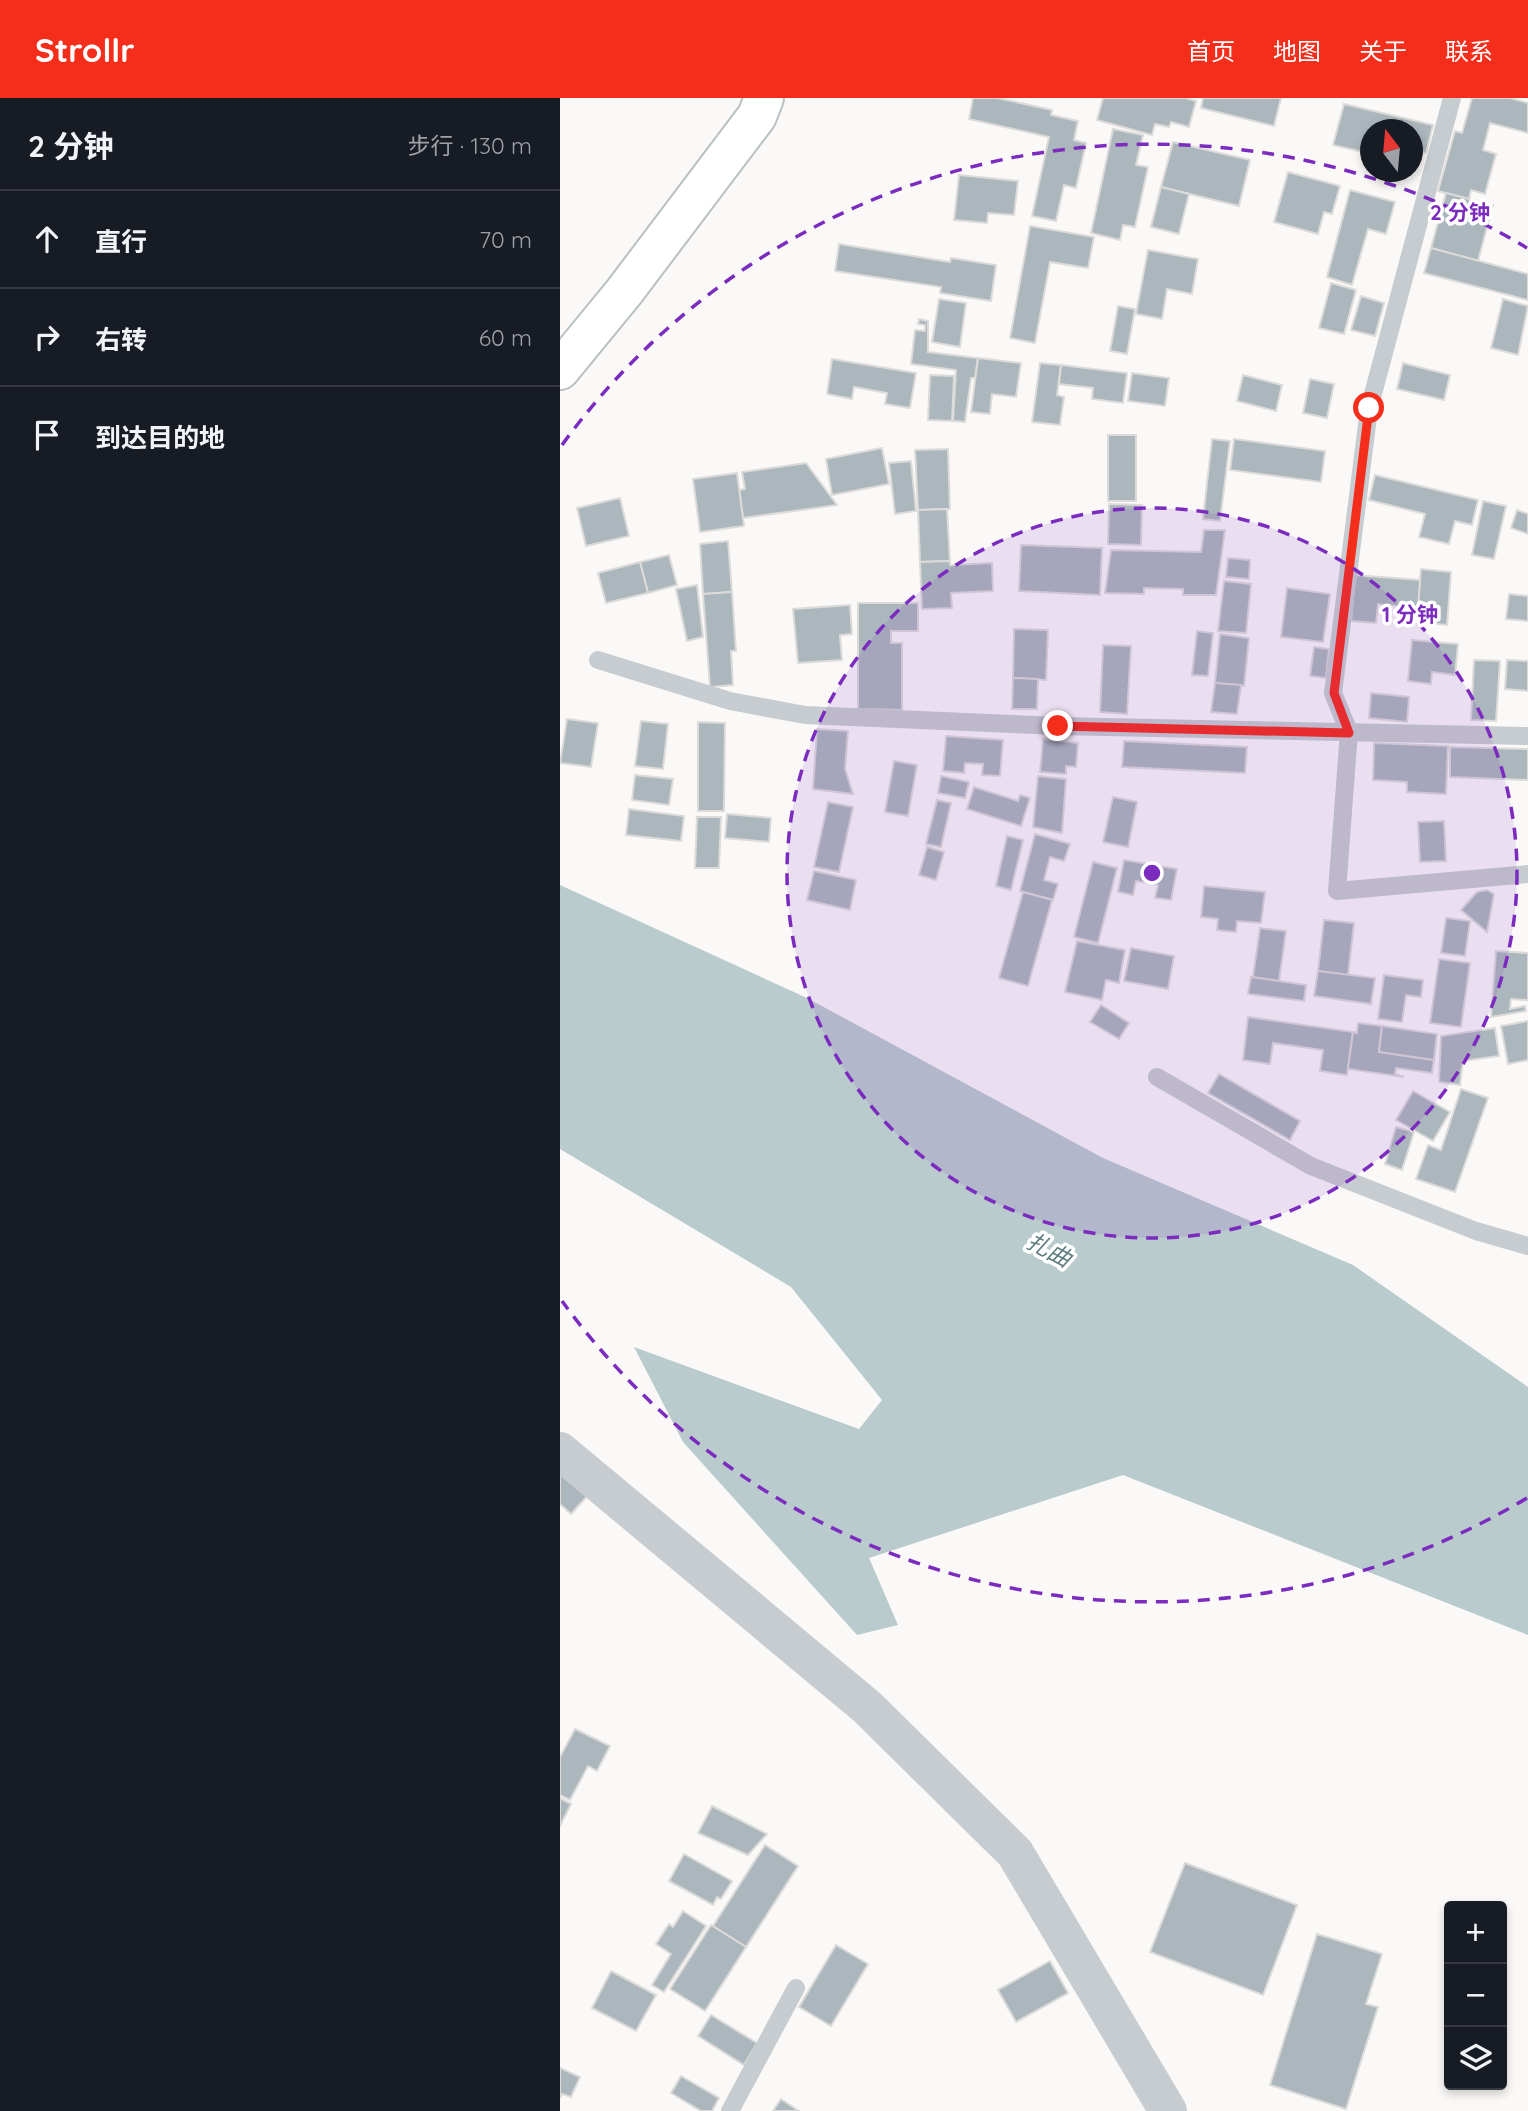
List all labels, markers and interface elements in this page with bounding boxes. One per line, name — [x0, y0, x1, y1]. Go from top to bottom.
text: Strollr — [35, 29, 135, 70]
text: 首页 — [1187, 36, 1235, 66]
text: 地图 — [1273, 36, 1321, 66]
text: 关于 — [1359, 36, 1407, 66]
text: 联系 — [1445, 36, 1493, 66]
north arrow — [1360, 119, 1423, 182]
text: 2 分钟 — [28, 127, 113, 165]
text: 步行 · 130 m — [407, 131, 532, 160]
text: 2 分钟 — [1430, 199, 1490, 225]
icon: ahead — [28, 220, 66, 258]
text: 直行 — [95, 225, 147, 258]
text: 70 m — [479, 225, 532, 254]
icon: right — [28, 318, 66, 356]
text: 右转 — [95, 323, 147, 356]
text: 60 m — [479, 323, 532, 352]
route start — [1353, 392, 1384, 423]
icon: arrive — [28, 416, 66, 454]
text: 到达目的地 — [95, 421, 225, 454]
text: 1 分钟 — [1382, 601, 1438, 627]
route end — [1042, 710, 1073, 741]
centre of rings — [1140, 861, 1164, 885]
water label: 扎曲 — [1022, 1226, 1078, 1274]
map controls — [1444, 1901, 1507, 2090]
button: + — [1444, 1901, 1507, 1964]
button: − — [1444, 1964, 1507, 2027]
button: layers — [1444, 2027, 1507, 2090]

